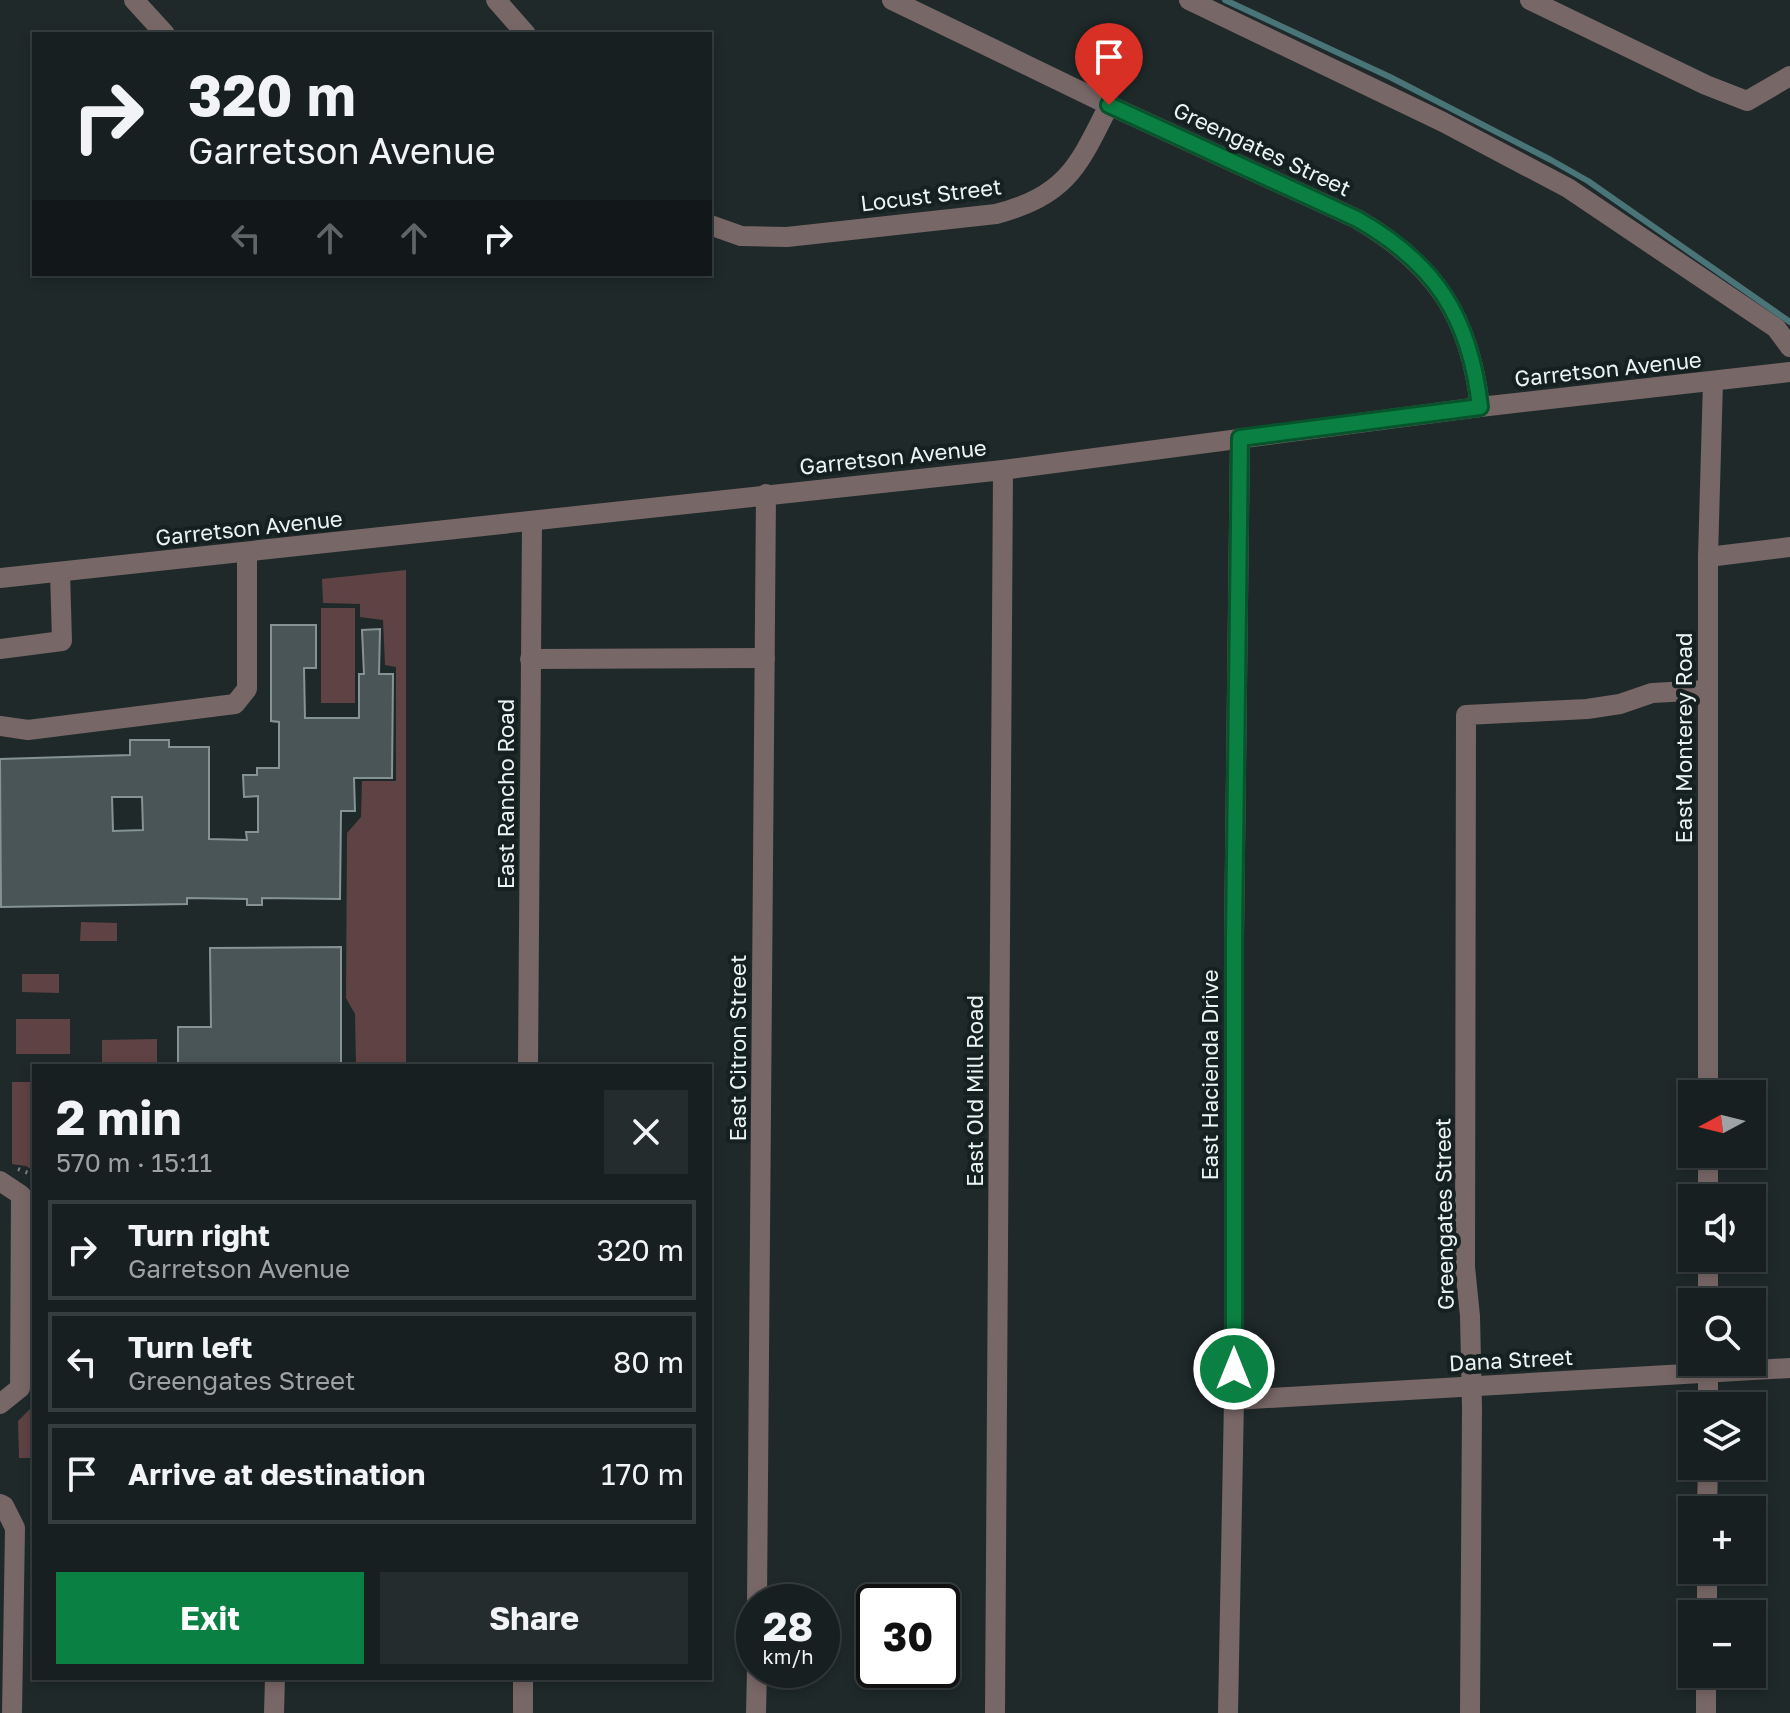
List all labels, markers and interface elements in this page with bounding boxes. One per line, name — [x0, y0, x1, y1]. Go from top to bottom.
pin — [1075, 23, 1143, 105]
icon: arrive — [1087, 35, 1131, 79]
text: 320 m — [188, 61, 356, 128]
icon: right — [56, 64, 160, 168]
street label: Greengates Street — [1169, 96, 1355, 201]
text: Garretson Avenue — [188, 129, 496, 172]
street label: Locust Street — [859, 172, 1003, 217]
icon: left — [224, 216, 268, 260]
icon: ahead — [308, 216, 352, 260]
icon: ahead — [392, 216, 436, 260]
icon: right — [476, 216, 520, 260]
street label: Garretson Avenue — [1513, 345, 1703, 392]
street label: Garretson Avenue — [798, 433, 988, 480]
street label: Garretson Avenue — [154, 504, 344, 551]
street label: East Monterey Road — [1670, 633, 1697, 843]
street label: East Rancho Road — [492, 699, 519, 889]
street label: East Citron Street — [724, 955, 751, 1141]
street label: East Hacienda Drive — [1196, 970, 1223, 1180]
street label: East Old Mill Road — [961, 995, 988, 1187]
north arrow — [1678, 1080, 1766, 1168]
map controls — [1678, 1080, 1766, 1688]
text: 2 min — [56, 1088, 181, 1146]
button: close — [604, 1090, 688, 1174]
street label: Greengates Street — [1428, 1118, 1459, 1310]
text: 570 m · 15:11 — [56, 1147, 212, 1178]
button: sound — [1678, 1184, 1766, 1272]
text: Turn right — [128, 1217, 270, 1253]
icon: right — [60, 1228, 104, 1272]
text: 320 m — [596, 1232, 684, 1268]
text: Garretson Avenue — [128, 1253, 350, 1284]
button: search — [1678, 1288, 1766, 1376]
position arrow — [1192, 1327, 1276, 1411]
text: Turn left — [128, 1329, 253, 1365]
icon: left — [60, 1340, 104, 1384]
street label: Dana Street — [1448, 1343, 1574, 1376]
text: 80 m — [613, 1344, 684, 1380]
text: Greengates Street — [128, 1365, 356, 1396]
button: layers — [1678, 1392, 1766, 1480]
icon: arrive — [60, 1452, 104, 1496]
text: Arrive at destination — [128, 1456, 425, 1492]
text: 170 m — [601, 1456, 684, 1492]
button: + — [1678, 1496, 1766, 1584]
button: Exit — [56, 1572, 364, 1664]
button: Share — [380, 1572, 688, 1664]
speed limit sign: 30 — [856, 1584, 960, 1688]
button: − — [1678, 1600, 1766, 1688]
text: 28 — [763, 1602, 813, 1650]
text: km/h — [763, 1644, 813, 1668]

